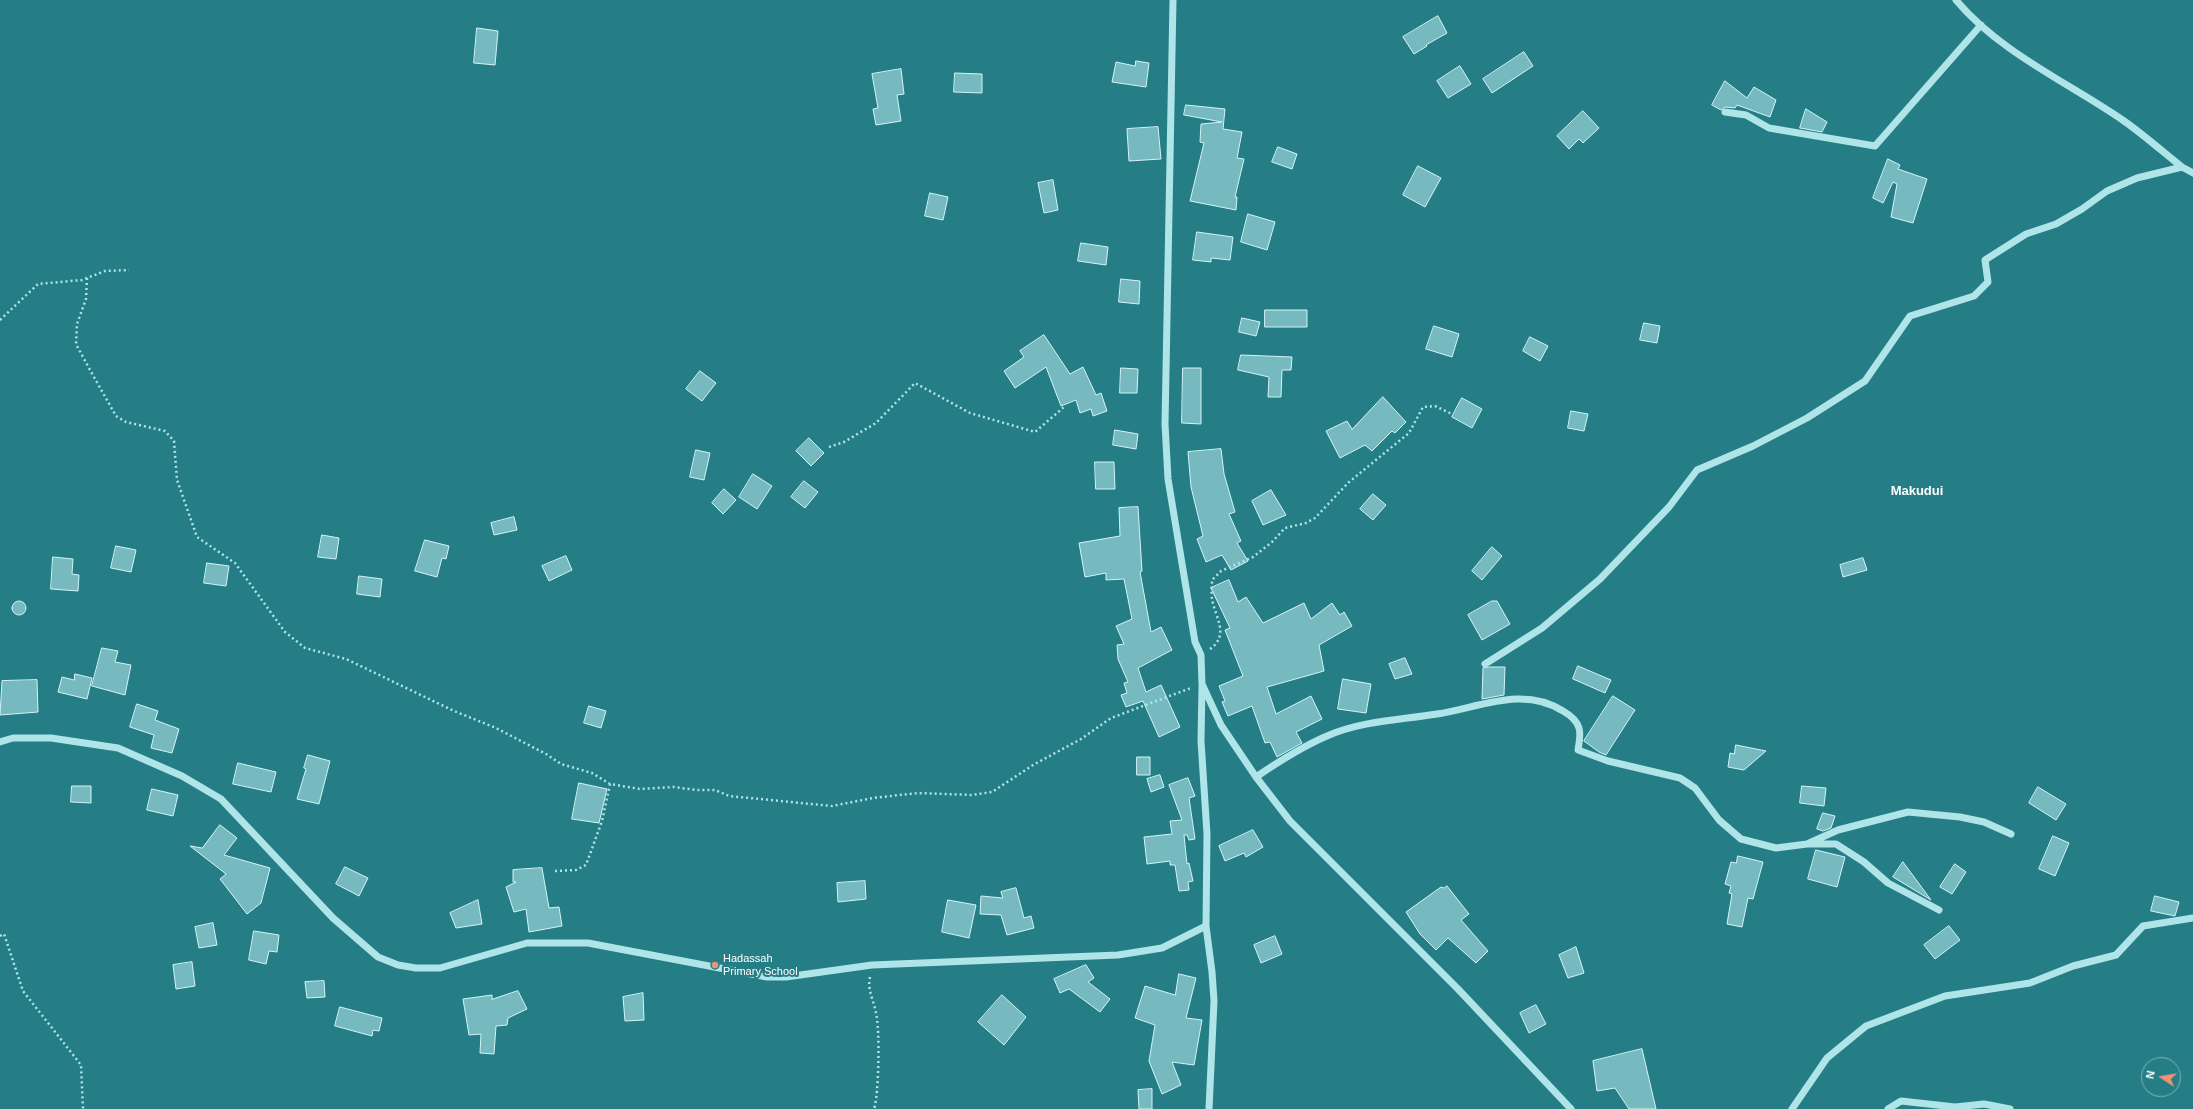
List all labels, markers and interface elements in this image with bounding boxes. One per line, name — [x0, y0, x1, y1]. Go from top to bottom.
district label: Makudui — [1891, 483, 1943, 499]
place label: Hadassah Primary School — [723, 952, 798, 978]
marker: Hadassah Primary School — [710, 960, 720, 970]
north arrow — [2141, 1057, 2181, 1097]
text: N — [2144, 1070, 2157, 1080]

